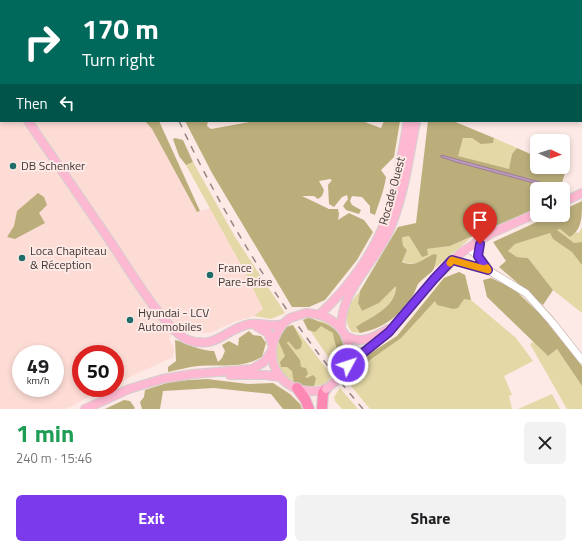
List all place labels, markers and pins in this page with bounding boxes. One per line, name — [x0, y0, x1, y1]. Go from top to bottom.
place label: DB Schenker — [21, 156, 85, 175]
marker: DB Schenker — [8, 161, 18, 171]
pin — [463, 203, 497, 244]
place label: Loca Chapiteau & Réception — [30, 241, 107, 274]
marker: Loca Chapiteau & Réception — [17, 253, 27, 263]
place label: France Pare-Brise — [218, 258, 272, 291]
marker: France Pare-Brise — [205, 270, 215, 280]
place label: Hyundai - LCV Automobiles — [138, 303, 209, 336]
marker: Hyundai - LCV Automobiles — [125, 315, 135, 325]

